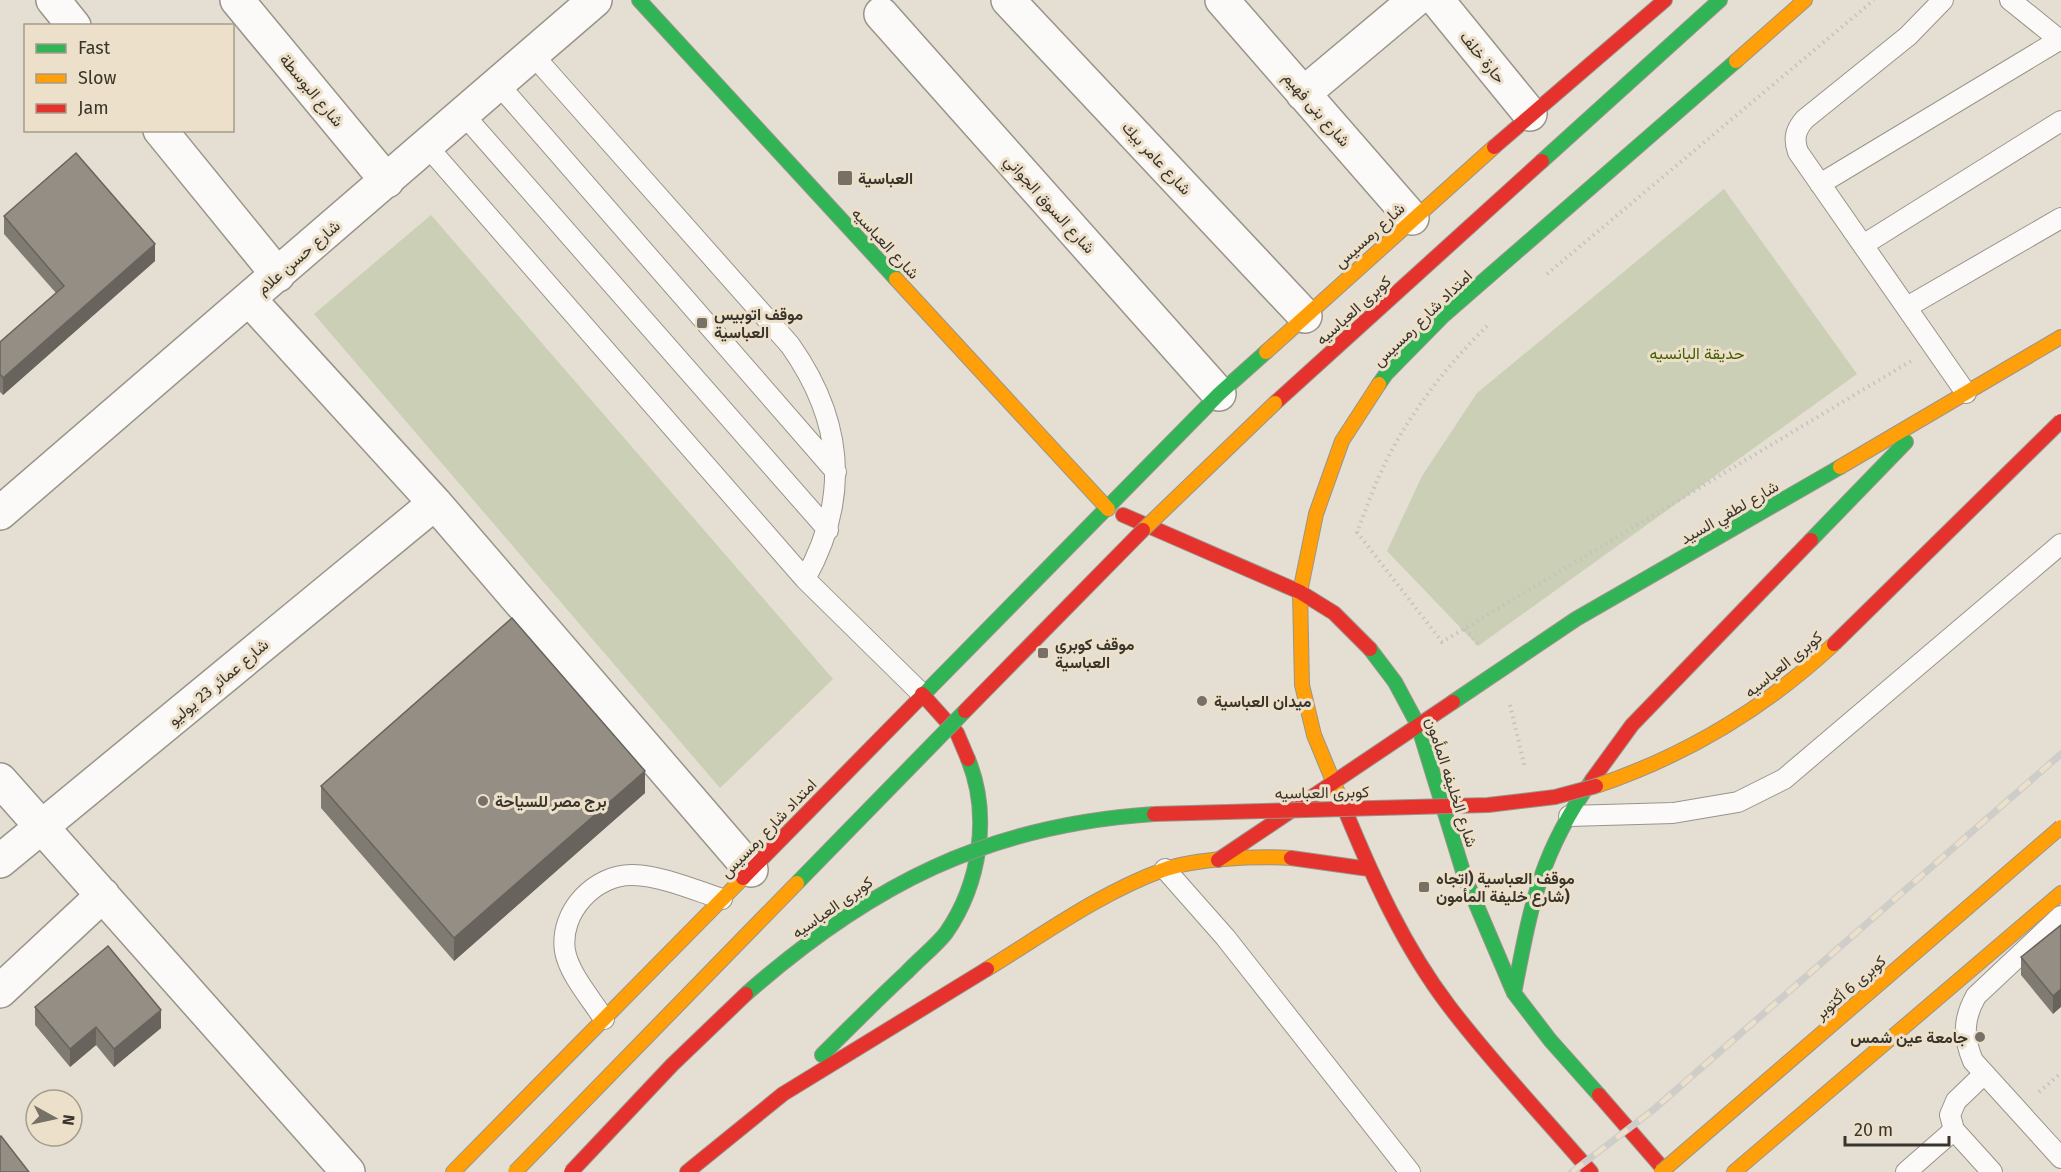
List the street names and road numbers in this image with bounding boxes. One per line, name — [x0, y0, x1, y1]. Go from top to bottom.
street label: حارة خلف — [1455, 27, 1510, 88]
street label: شارع البوسطة — [274, 50, 348, 132]
street label: شارع بنى فهيم — [1278, 68, 1354, 152]
street label: شارع عامر بيك — [1117, 118, 1195, 200]
street label: شارع السوق الجواني — [998, 151, 1099, 260]
street label: شارع رمسيس — [1330, 199, 1410, 273]
street label: شارع العباسيه — [846, 204, 923, 284]
street label: شارع حسن علام — [253, 216, 345, 300]
street label: امتداد شارع رمسيس — [1369, 266, 1477, 372]
street label: كوبرى العباسيه — [1312, 272, 1396, 350]
street label: شارع لطفي السيد — [1677, 477, 1784, 552]
street label: كوبرى العباسيه — [1741, 627, 1827, 702]
street label: شارع عمائر 23 يوليو — [164, 635, 274, 731]
street label: شارع الخليفه المأمون — [1420, 715, 1481, 850]
street label: امتداد شارع رمسيس — [716, 775, 822, 883]
street label: كوبرى العباسيه — [1275, 782, 1369, 804]
street label: كوبرى العباسيه — [788, 873, 877, 943]
street label: كوبرى 6 أكتوبر — [1810, 951, 1890, 1025]

